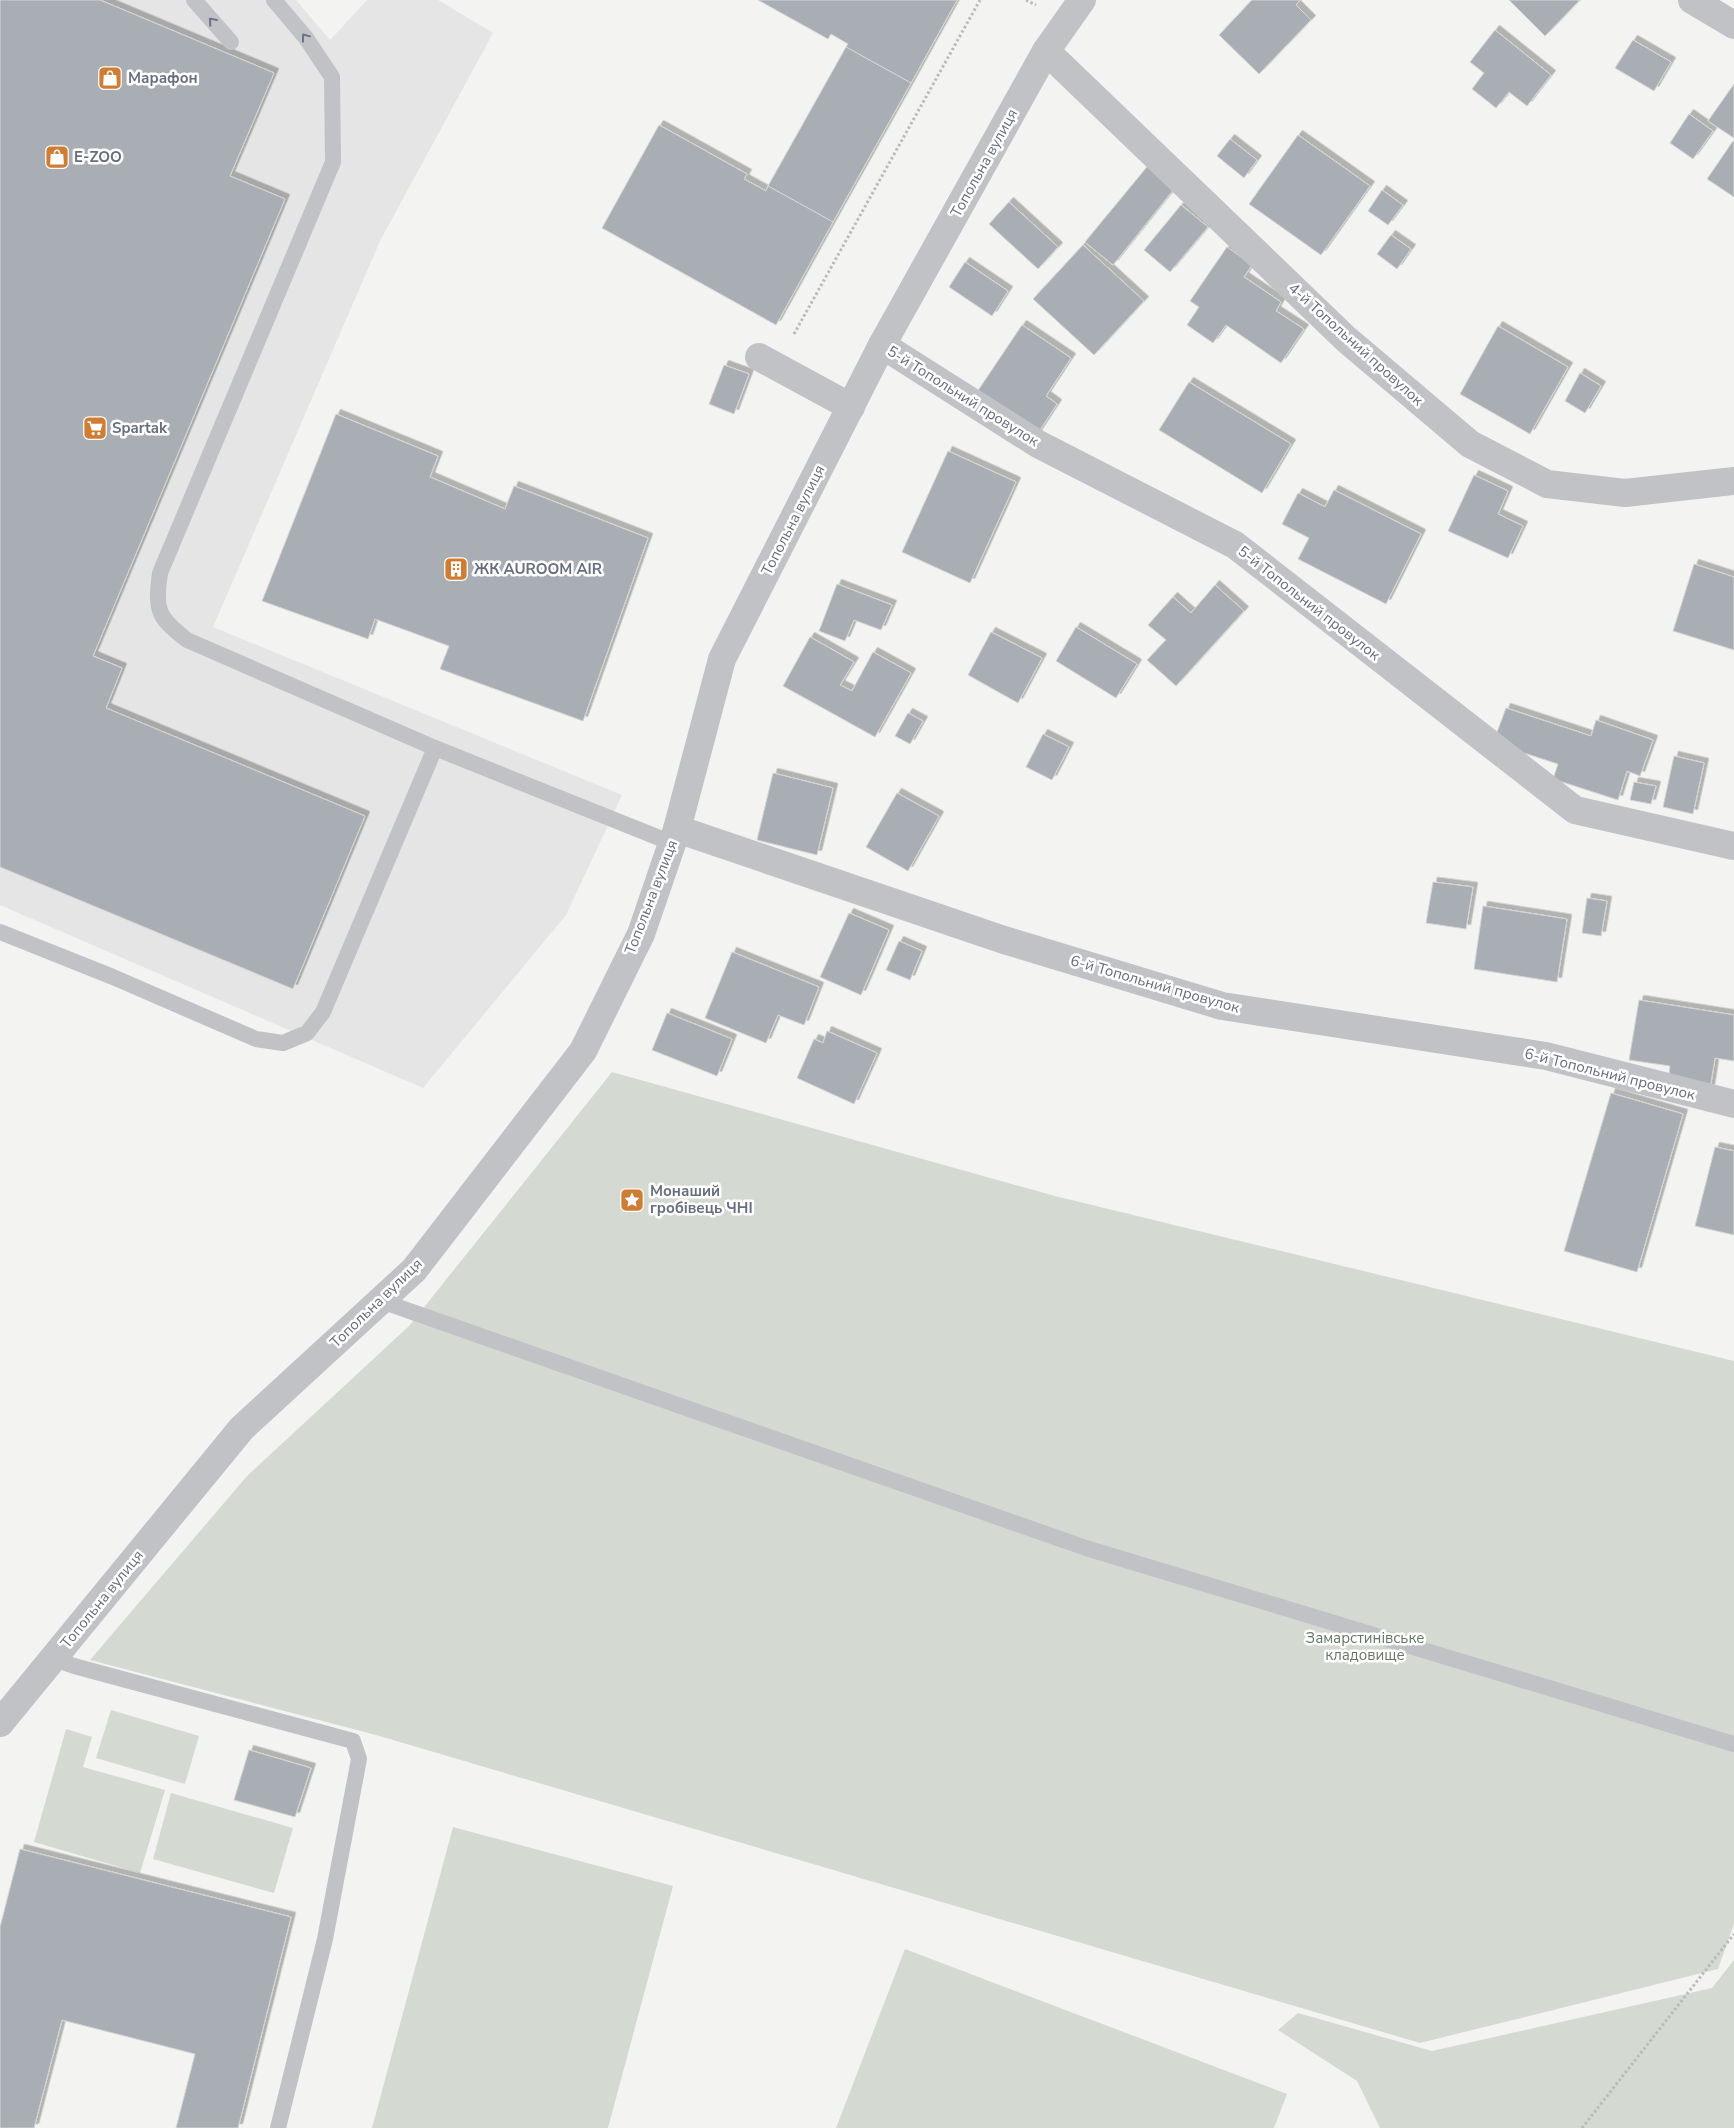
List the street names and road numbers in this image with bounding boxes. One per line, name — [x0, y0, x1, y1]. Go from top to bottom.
street label: Топольна вулиця — [946, 105, 1022, 221]
street label: 4-й Топольний провулок — [1284, 278, 1428, 410]
street label: 5-й Топольний провулок — [883, 341, 1043, 451]
street label: Топольна вулиця — [757, 462, 829, 578]
street label: 5-й Топольний провулок — [1234, 541, 1384, 665]
street label: Топольна вулиця — [620, 837, 682, 957]
street label: 6-й Топольний провулок — [1068, 950, 1242, 1018]
street label: 6-й Топольний провулок — [1523, 1043, 1697, 1105]
street label: Топольна вулиця — [326, 1254, 426, 1352]
street label: Топольна вулиця — [56, 1546, 148, 1652]

